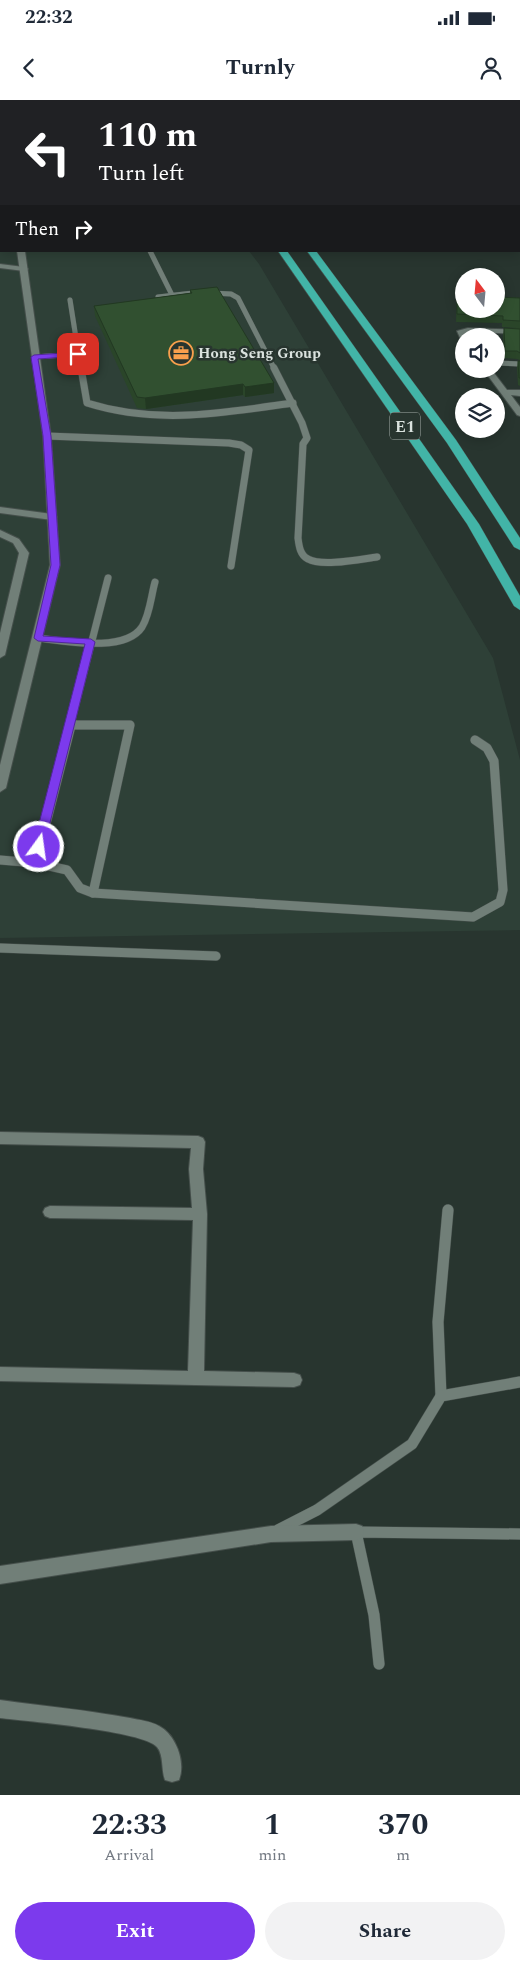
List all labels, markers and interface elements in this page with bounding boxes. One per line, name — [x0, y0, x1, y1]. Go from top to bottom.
text: 22:32 — [25, 3, 73, 32]
text: Turnly — [226, 51, 294, 84]
icon: back — [15, 54, 43, 82]
icon: person — [477, 54, 505, 82]
text: 110 m — [98, 109, 197, 162]
icon: left — [15, 120, 80, 185]
text: Turn left — [98, 157, 184, 190]
text: Then — [15, 215, 59, 244]
icon: right — [69, 215, 97, 243]
north arrow — [455, 268, 505, 318]
map controls — [455, 268, 505, 438]
button: sound — [455, 328, 505, 378]
pin — [57, 333, 99, 375]
icon: arrive — [64, 340, 92, 368]
office icon: Hong Seng Group — [168, 340, 194, 366]
place label: Hong Seng Group — [198, 342, 321, 365]
button: layers — [455, 388, 505, 438]
road number: E1 — [390, 412, 420, 440]
position arrow — [12, 820, 64, 872]
text: 22:33 — [92, 1802, 167, 1848]
text: 1 — [264, 1802, 281, 1848]
text: 370 — [378, 1802, 428, 1848]
text: Arrival — [104, 1843, 154, 1867]
text: min — [258, 1843, 286, 1867]
text: m — [396, 1843, 410, 1867]
button: Exit — [15, 1902, 255, 1960]
button: Share — [265, 1902, 505, 1960]

